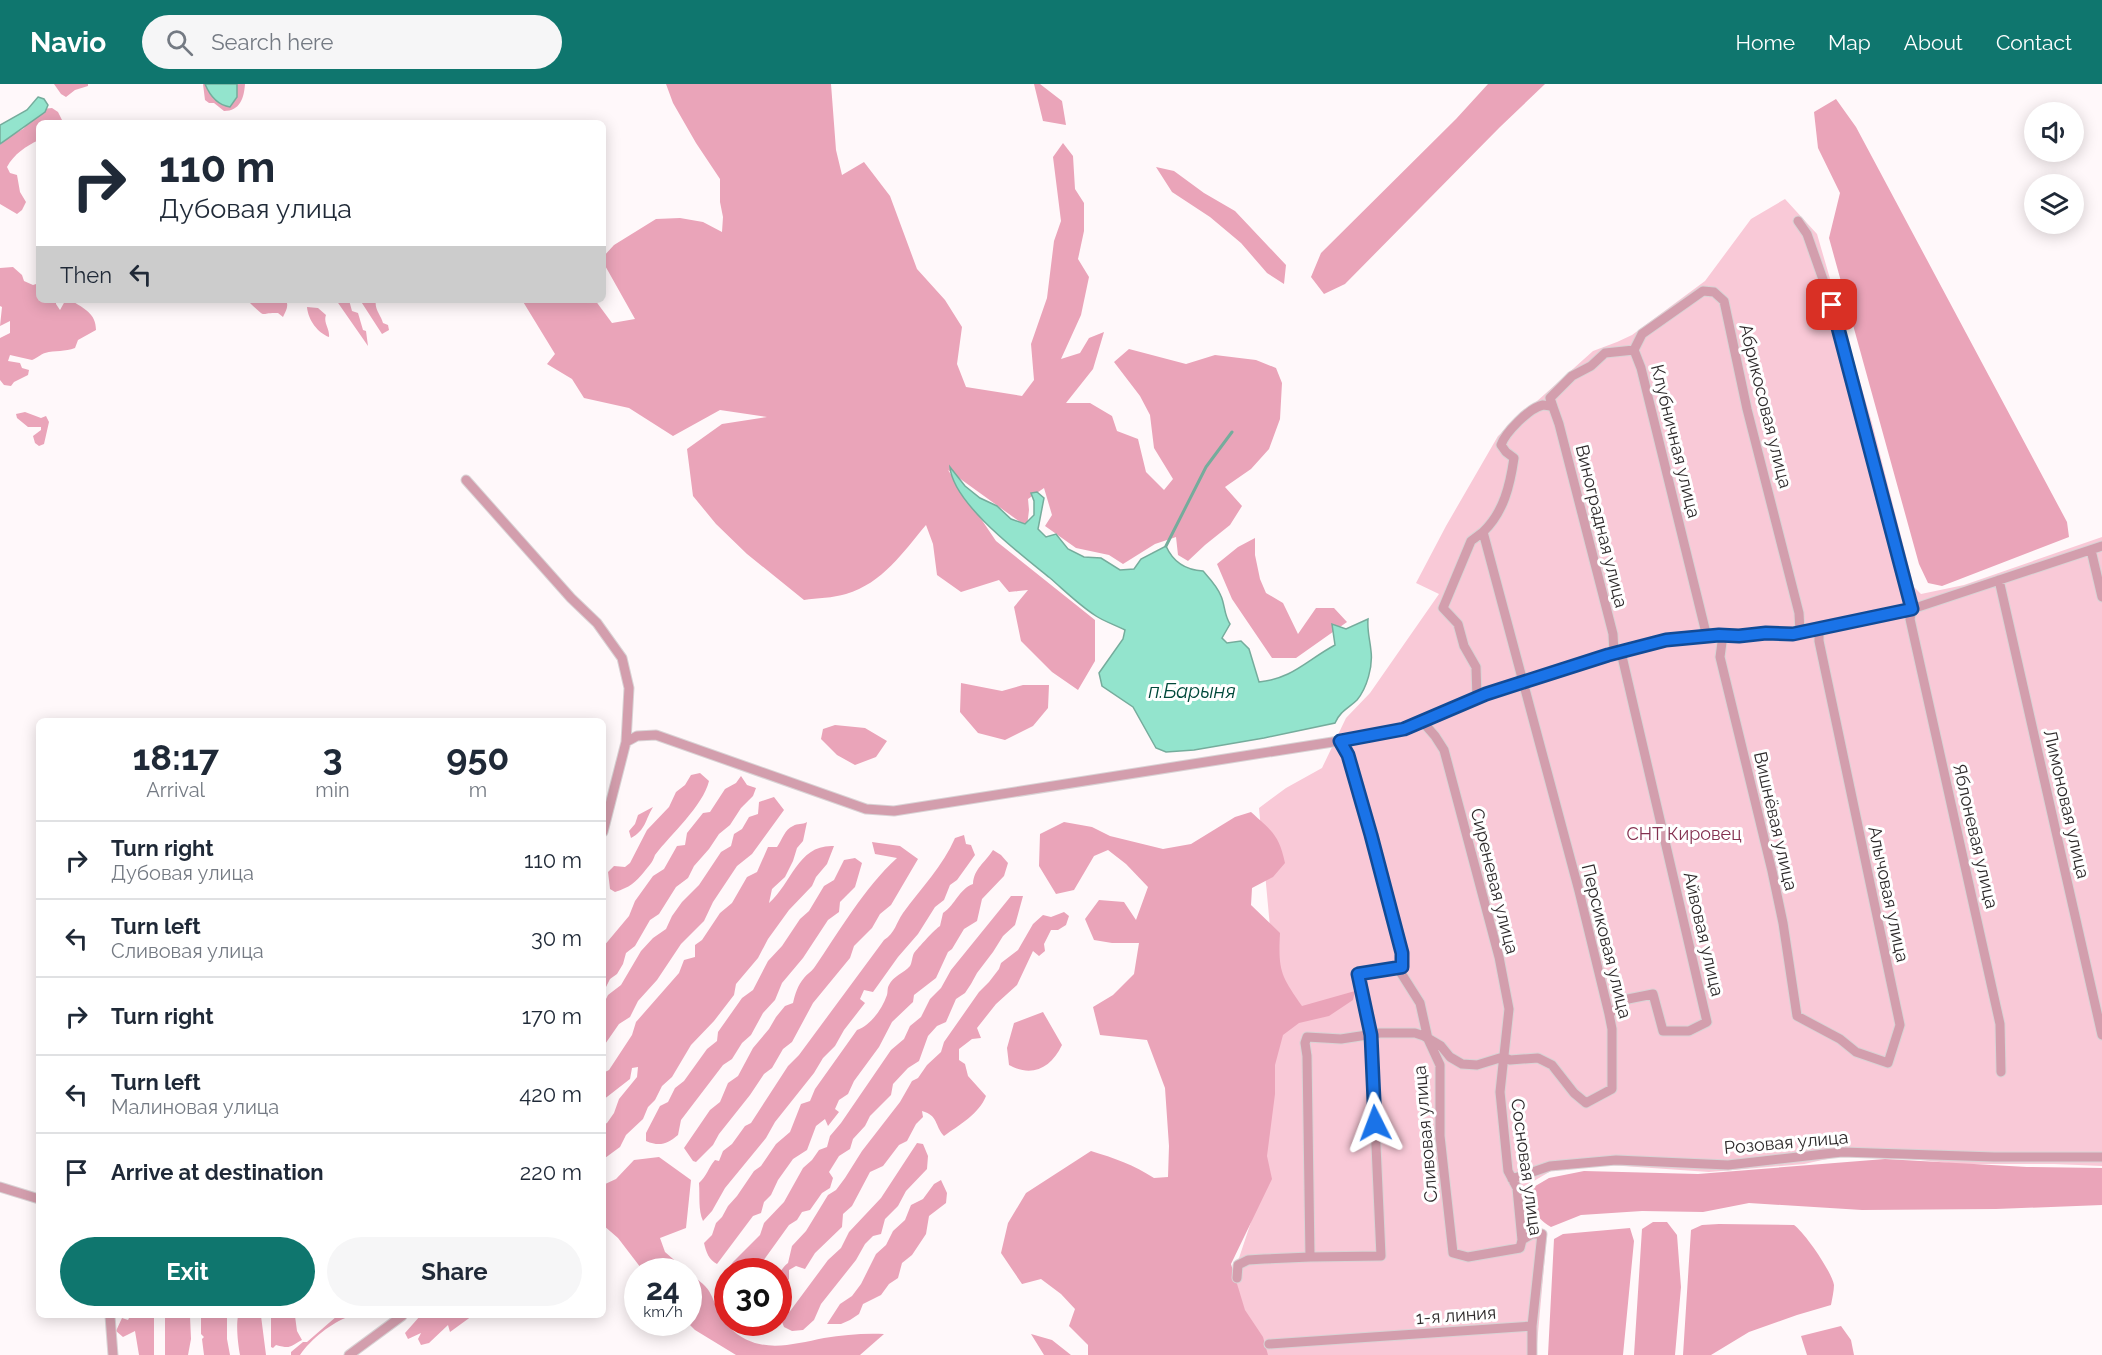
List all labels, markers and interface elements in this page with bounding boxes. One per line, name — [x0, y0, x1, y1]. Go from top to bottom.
search box — [142, 15, 562, 69]
text: Navio — [30, 26, 106, 59]
icon: search — [163, 26, 196, 59]
text: Search here — [211, 29, 333, 55]
text: Home — [1736, 30, 1795, 55]
text: Map — [1828, 30, 1871, 55]
text: About — [1904, 30, 1963, 55]
text: Contact — [1996, 30, 2072, 55]
map controls — [2024, 102, 2084, 234]
button: sound — [2024, 102, 2084, 162]
text: 110 m — [159, 143, 275, 192]
icon: right — [60, 144, 138, 222]
button: layers — [2024, 174, 2084, 234]
text: Дубовая улица — [159, 193, 352, 224]
icon: left — [124, 258, 157, 291]
text: Then — [60, 262, 112, 288]
pin — [1806, 279, 1857, 330]
icon: arrive — [1815, 288, 1848, 321]
street label: Абрикосовая улица — [1735, 322, 1797, 490]
street label: Клубничная улица — [1647, 362, 1705, 520]
street label: Виноградная улица — [1572, 442, 1632, 610]
water label: п.Барыня — [1148, 679, 1236, 703]
street label: Лимоновая улица — [2040, 728, 2094, 880]
text: 18:17 — [132, 736, 219, 778]
text: 3 — [323, 736, 343, 778]
text: 950 — [446, 736, 509, 778]
street label: Вишнёвая улица — [1750, 750, 1802, 892]
street label: Яблоневая улица — [1949, 761, 2003, 911]
text: Arrival — [146, 778, 205, 802]
text: min — [315, 778, 350, 802]
text: m — [469, 778, 487, 802]
street label: Сиреневая улица — [1467, 806, 1523, 956]
park label: СНТ Кировец — [1626, 823, 1742, 844]
street label: Алычовая улица — [1864, 824, 1914, 964]
text: Turn right — [111, 835, 214, 861]
icon: right — [60, 844, 93, 877]
text: 110 m — [524, 847, 582, 873]
text: Дубовая улица — [111, 861, 254, 885]
street label: Персиковая улица — [1578, 862, 1636, 1020]
street label: Айвовая улица — [1679, 870, 1729, 998]
text: Turn left — [111, 913, 201, 939]
icon: left — [60, 922, 93, 955]
text: 30 m — [531, 925, 582, 951]
text: Сливовая улица — [111, 939, 264, 963]
icon: right — [60, 1000, 93, 1033]
text: Turn right — [111, 1003, 214, 1029]
text: 170 m — [522, 1003, 582, 1029]
street label: Сливовая улица — [1409, 1065, 1441, 1203]
text: Turn left — [111, 1069, 201, 1095]
icon: left — [60, 1078, 93, 1111]
text: 420 m — [519, 1081, 582, 1107]
position arrow — [1343, 1091, 1407, 1155]
text: Малиновая улица — [111, 1095, 279, 1119]
street label: Сосновая улица — [1507, 1097, 1547, 1237]
street label: Розовая улица — [1723, 1126, 1849, 1158]
icon: arrive — [60, 1156, 93, 1189]
text: Arrive at destination — [111, 1159, 324, 1185]
text: 220 m — [520, 1159, 582, 1185]
button: Exit — [60, 1237, 315, 1306]
button: Share — [327, 1237, 582, 1306]
speed limit sign: 30 — [714, 1258, 792, 1336]
text: 24 — [646, 1272, 680, 1307]
street label: 1-я линия — [1415, 1302, 1497, 1328]
text: km/h — [643, 1303, 683, 1321]

